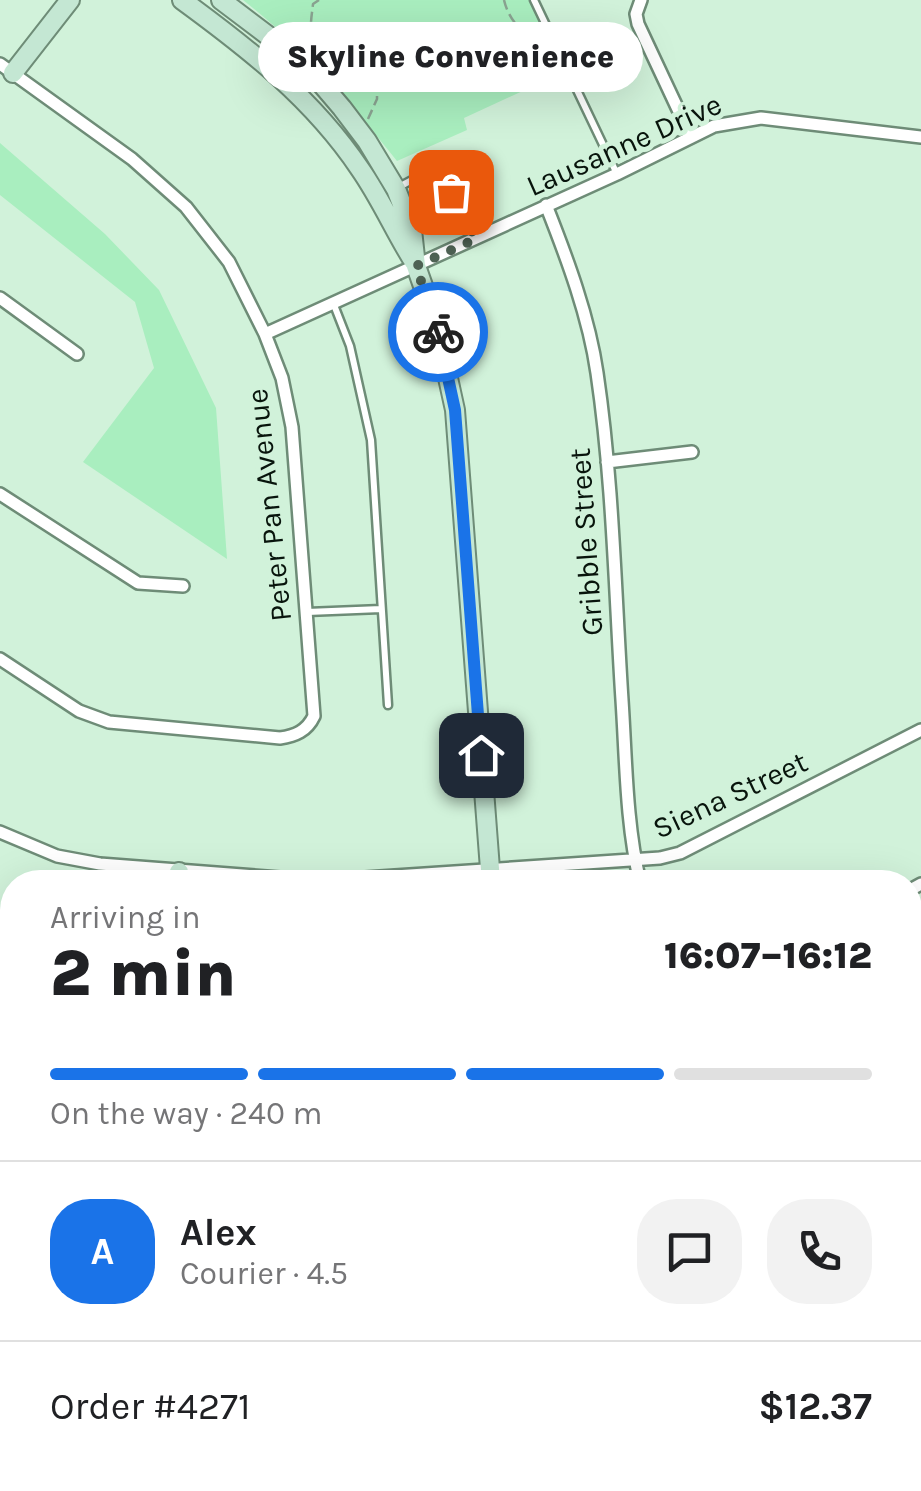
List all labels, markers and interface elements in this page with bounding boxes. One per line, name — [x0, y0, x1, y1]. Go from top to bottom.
callout: Skyline Convenience — [258, 22, 644, 92]
text: Skyline Convenience — [287, 38, 614, 75]
street label: Lausanne Drive — [521, 86, 727, 204]
pin — [409, 150, 494, 235]
icon: bag — [424, 165, 479, 220]
courier — [388, 282, 488, 382]
icon: bike — [411, 305, 466, 360]
street label: Peter Pan Avenue — [239, 387, 299, 623]
street label: Gribble Street — [561, 447, 611, 637]
pin — [439, 713, 524, 798]
icon: home — [454, 728, 509, 783]
street label: Siena Street — [647, 743, 813, 847]
text: Arriving in — [50, 899, 201, 936]
text: 16:07–16:12 — [664, 933, 872, 978]
text: 2 min — [50, 935, 236, 1011]
text: On the way · 240 m — [50, 1095, 323, 1132]
button: chat — [637, 1199, 742, 1304]
button: phone — [767, 1199, 872, 1304]
text: Alex — [180, 1210, 257, 1255]
text: A — [91, 1229, 114, 1274]
text: Courier · 4.5 — [180, 1255, 348, 1292]
text: Order #4271 — [50, 1384, 250, 1429]
text: $12.37 — [759, 1384, 872, 1429]

